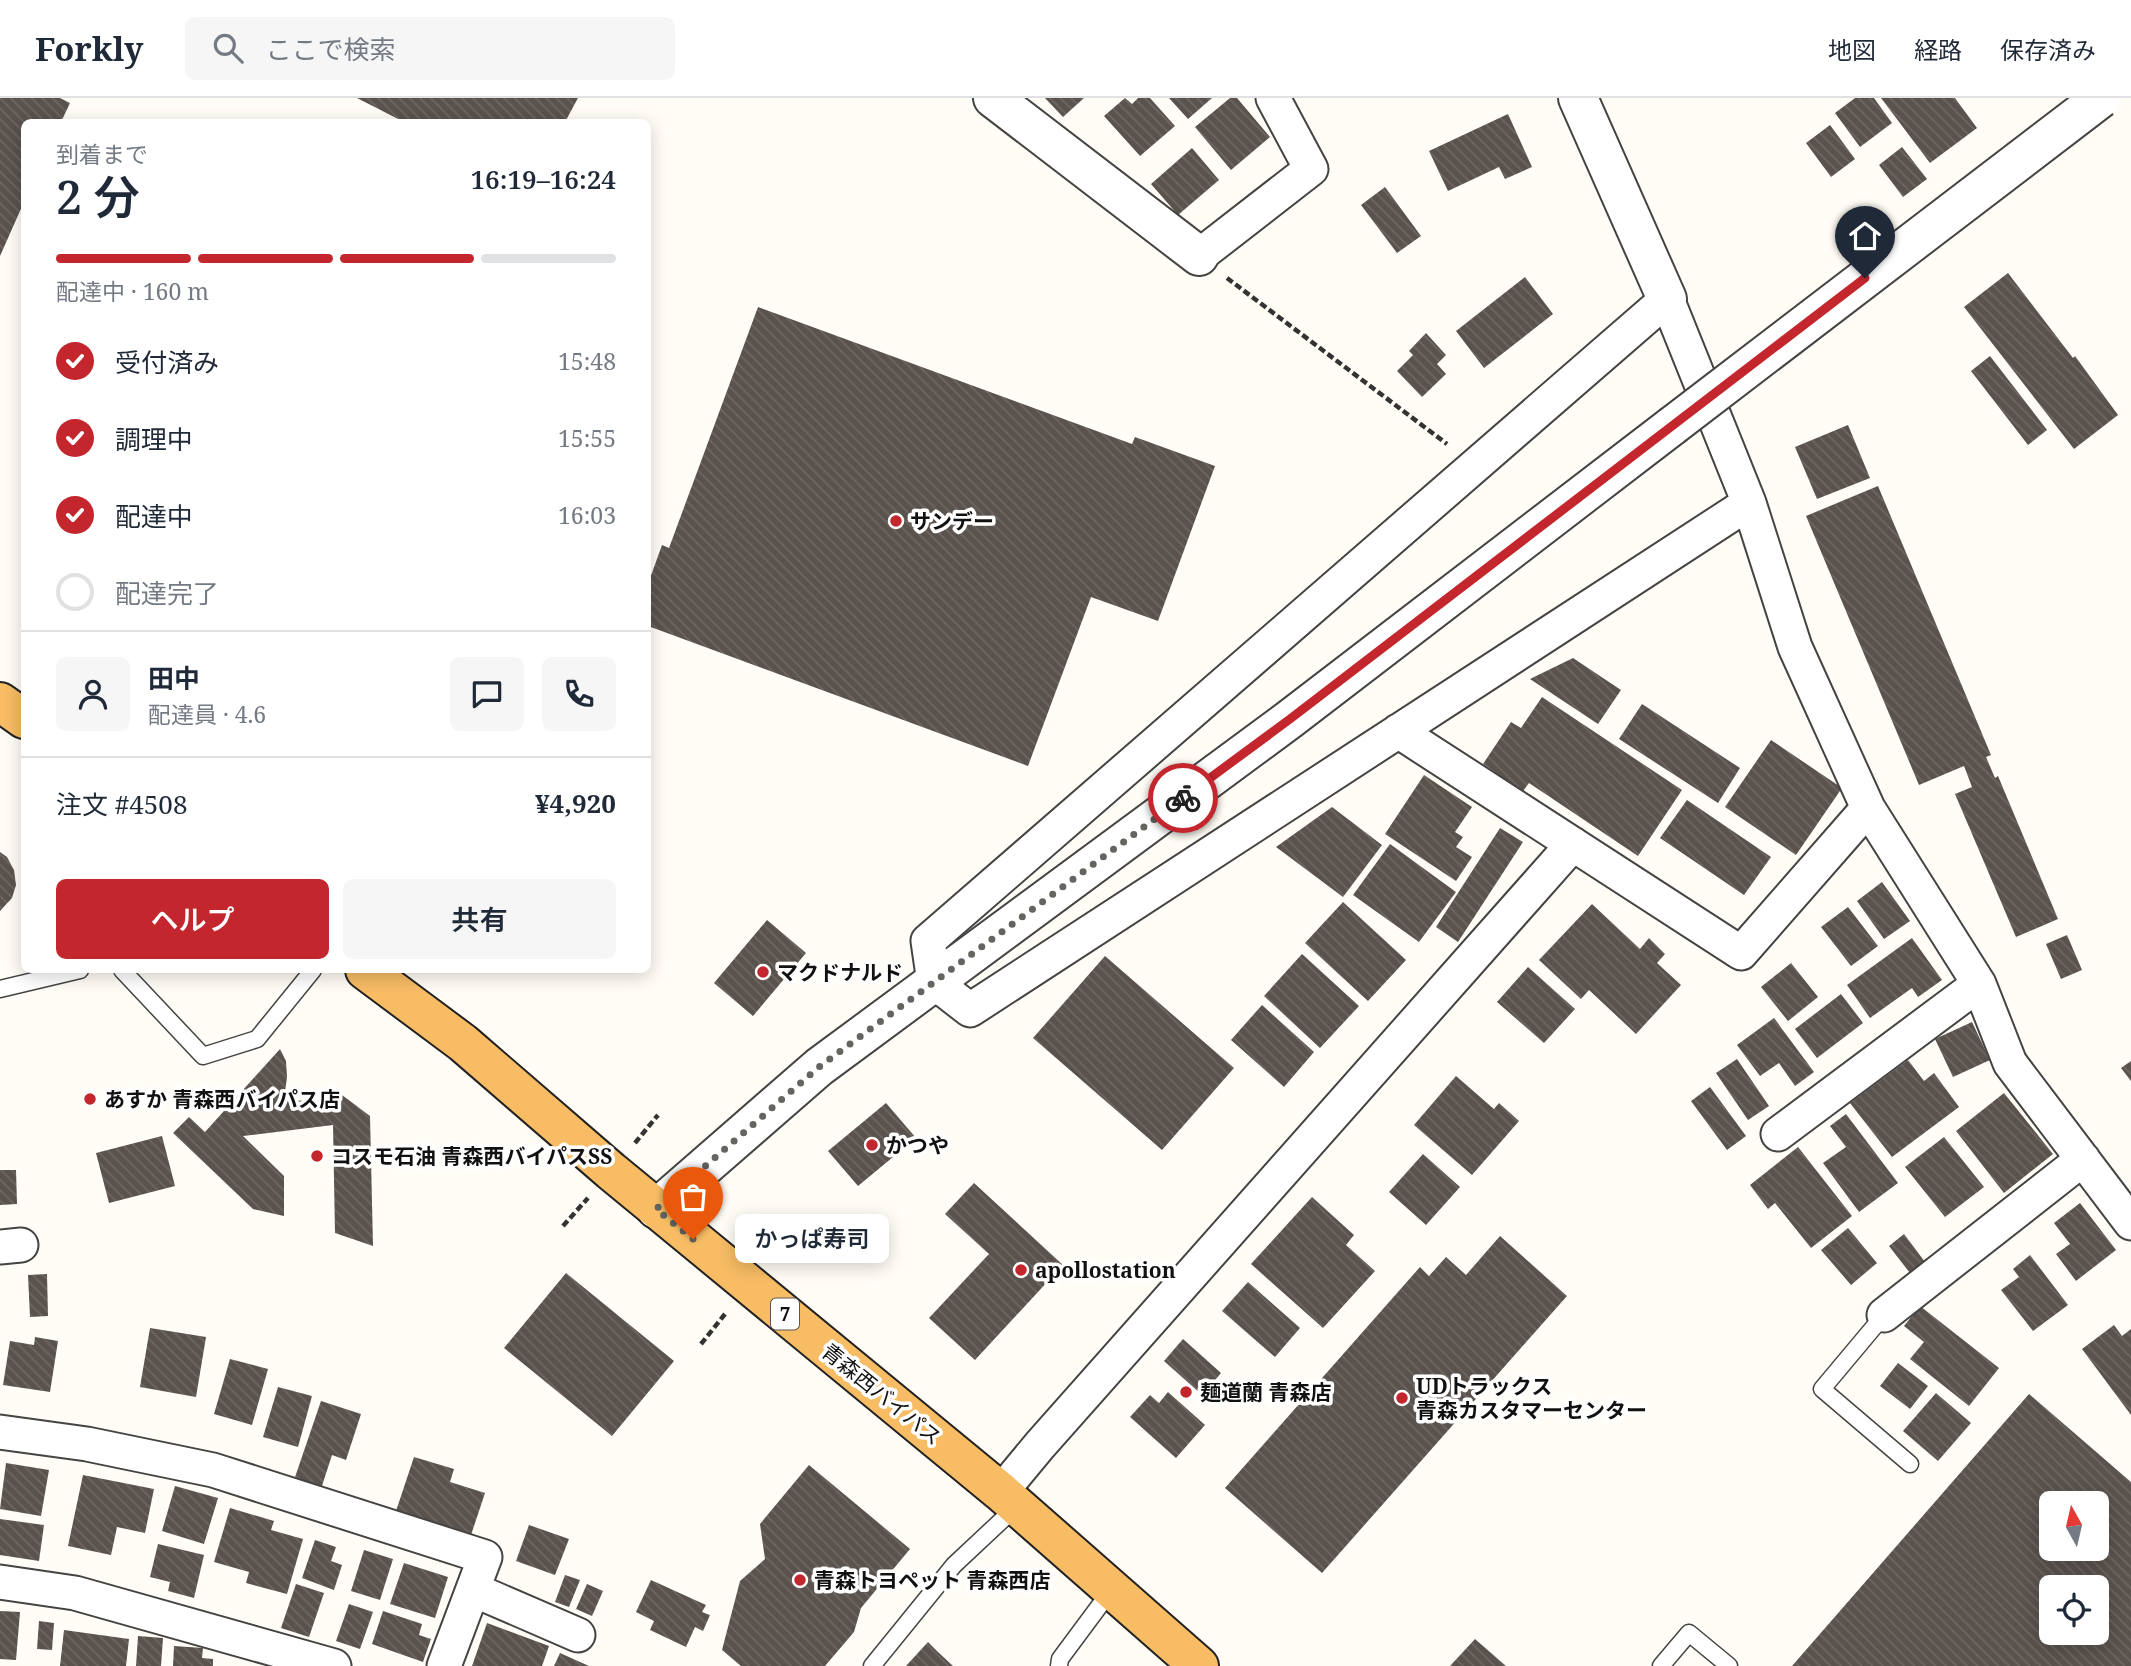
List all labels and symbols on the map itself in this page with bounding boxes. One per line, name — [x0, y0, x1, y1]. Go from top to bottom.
pin — [1835, 206, 1895, 278]
place label: サンデー — [910, 507, 994, 535]
marker: サンデー — [888, 513, 904, 529]
courier — [1148, 763, 1218, 833]
place label: マクドナルド — [777, 958, 903, 986]
marker: マクドナルド — [755, 964, 771, 980]
place label: あすか 青森西バイパス店 — [104, 1085, 340, 1113]
marker: あすか 青森西バイパス店 — [82, 1091, 98, 1107]
place label: かつや — [886, 1131, 949, 1159]
marker: かつや — [864, 1137, 880, 1153]
place label: コスモ石油 青森西バイパスSS — [331, 1142, 612, 1170]
marker: コスモ石油 青森西バイパスSS — [309, 1148, 325, 1164]
pin — [663, 1167, 723, 1239]
callout: かっぱ寿司 — [735, 1214, 889, 1264]
place label: apollostation — [1035, 1256, 1176, 1284]
marker: apollostation — [1013, 1262, 1029, 1278]
road number: 7 — [771, 1298, 799, 1330]
street label: 青森西バイパス — [816, 1337, 948, 1451]
place label: UDトラックス 青森カスタマーセンター — [1416, 1372, 1647, 1424]
place label: 麺道蘭 青森店 — [1200, 1378, 1331, 1406]
marker: 麺道蘭 青森店 — [1178, 1384, 1194, 1400]
marker: UDトラックス 青森カスタマーセンター — [1394, 1390, 1410, 1406]
north arrow — [2039, 1491, 2109, 1561]
place label: 青森トヨペット 青森西店 — [814, 1566, 1050, 1594]
marker: 青森トヨペット 青森西店 — [792, 1572, 808, 1588]

